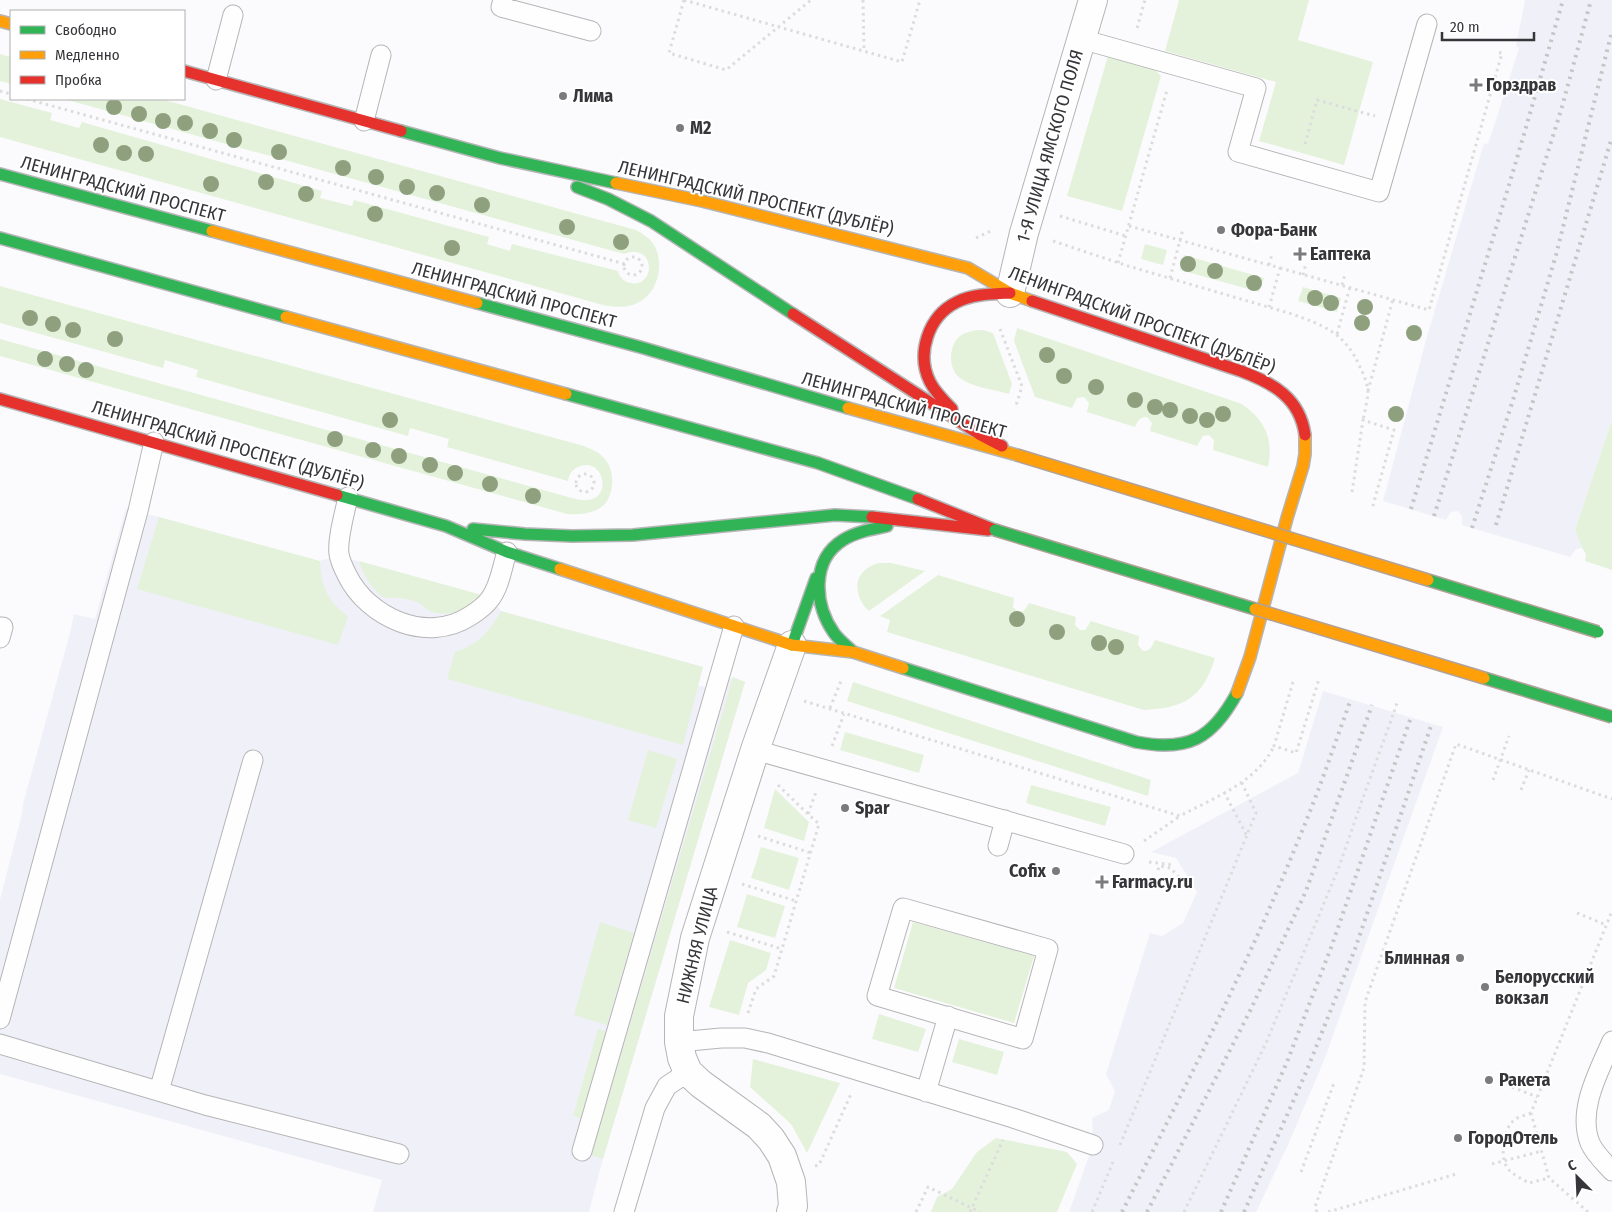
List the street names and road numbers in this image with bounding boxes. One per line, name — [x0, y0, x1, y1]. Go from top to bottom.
street label: 1-Я УЛИЦА ЯМСКОГО ПОЛЯ — [1012, 47, 1088, 245]
street label: ЛЕНИНГРАДСКИЙ ПРОСПЕКТ — [18, 151, 228, 227]
street label: ЛЕНИНГРАДСКИЙ ПРОСПЕКТ (ДУБЛЁР) — [616, 156, 896, 240]
street label: ЛЕНИНГРАДСКИЙ ПРОСПЕКТ — [409, 257, 619, 333]
street label: ЛЕНИНГРАДСКИЙ ПРОСПЕКТ (ДУБЛЁР) — [1006, 261, 1278, 379]
street label: ЛЕНИНГРАДСКИЙ ПРОСПЕКТ — [799, 367, 1009, 443]
street label: ЛЕНИНГРАДСКИЙ ПРОСПЕКТ (ДУБЛЁР) — [89, 396, 367, 494]
street label: НИЖНЯЯ УЛИЦА — [672, 883, 722, 1006]

